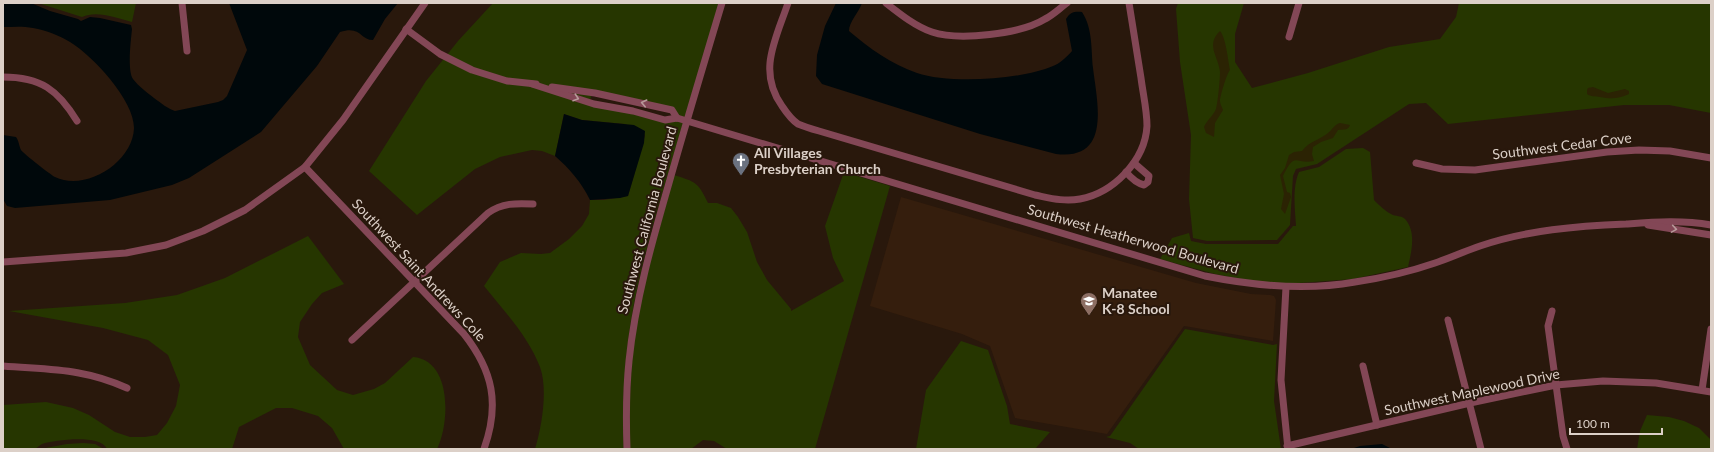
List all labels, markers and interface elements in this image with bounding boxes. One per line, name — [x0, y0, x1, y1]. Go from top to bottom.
one-way arrow — [573, 93, 580, 102]
one-way arrow — [640, 99, 647, 107]
street label: Southwest California Boulevard — [613, 124, 680, 315]
street label: Southwest Cedar Cove — [1491, 129, 1633, 162]
place label: All Villages Presbyterian Church — [753, 144, 881, 177]
church icon: All Villages Presbyterian Church — [731, 151, 751, 176]
street label: Southwest Saint Andrews Cole — [349, 195, 490, 344]
street label: Southwest Heatherwood Boulevard — [1025, 200, 1241, 277]
one-way arrow — [1671, 224, 1677, 233]
place label: Manatee K-8 School — [1102, 284, 1170, 317]
school or university icon: Manatee K-8 School — [1079, 291, 1099, 316]
street label: Southwest Maplewood Drive — [1383, 365, 1561, 418]
scale bar — [1570, 410, 1662, 436]
text: 100 m — [1576, 416, 1610, 431]

